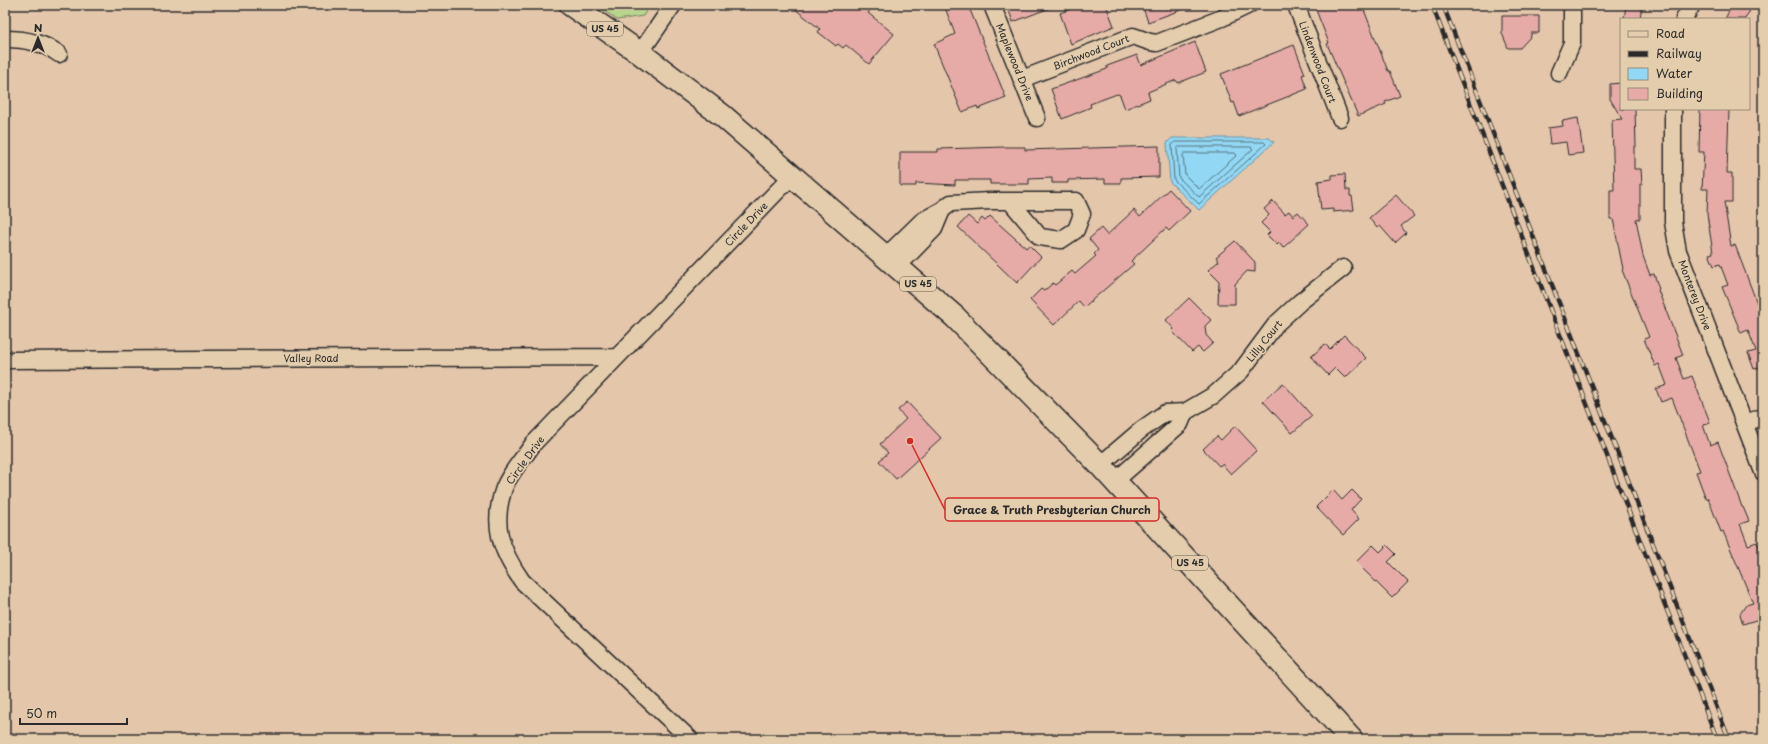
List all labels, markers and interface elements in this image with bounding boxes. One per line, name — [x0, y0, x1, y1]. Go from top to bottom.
north arrow — [18, 18, 58, 58]
legend — [1620, 18, 1750, 110]
text: N — [34, 19, 43, 36]
street label: Lindenwood Court — [1296, 19, 1341, 105]
street label: Maplewood Drive — [993, 21, 1038, 103]
road number: US 45 — [587, 22, 623, 36]
text: Road — [1656, 24, 1685, 42]
street label: Birchwood Court — [1051, 30, 1131, 73]
text: Railway — [1656, 44, 1702, 62]
text: Water — [1656, 64, 1693, 82]
text: Building — [1656, 84, 1703, 102]
street label: Circle Drive — [721, 198, 771, 249]
street label: Monterey Drive — [1675, 258, 1716, 332]
road number: US 45 — [900, 277, 936, 291]
street label: Lilly Court — [1242, 317, 1286, 365]
street label: Valley Road — [283, 350, 339, 366]
street label: Circle Drive — [502, 432, 547, 487]
callout: Grace & Truth Presbyterian Church — [945, 498, 1159, 521]
text: Grace & Truth Presbyterian Church — [953, 501, 1151, 518]
road number: US 45 — [1172, 556, 1208, 570]
scale bar — [20, 700, 127, 726]
text: 50 m — [26, 704, 57, 722]

